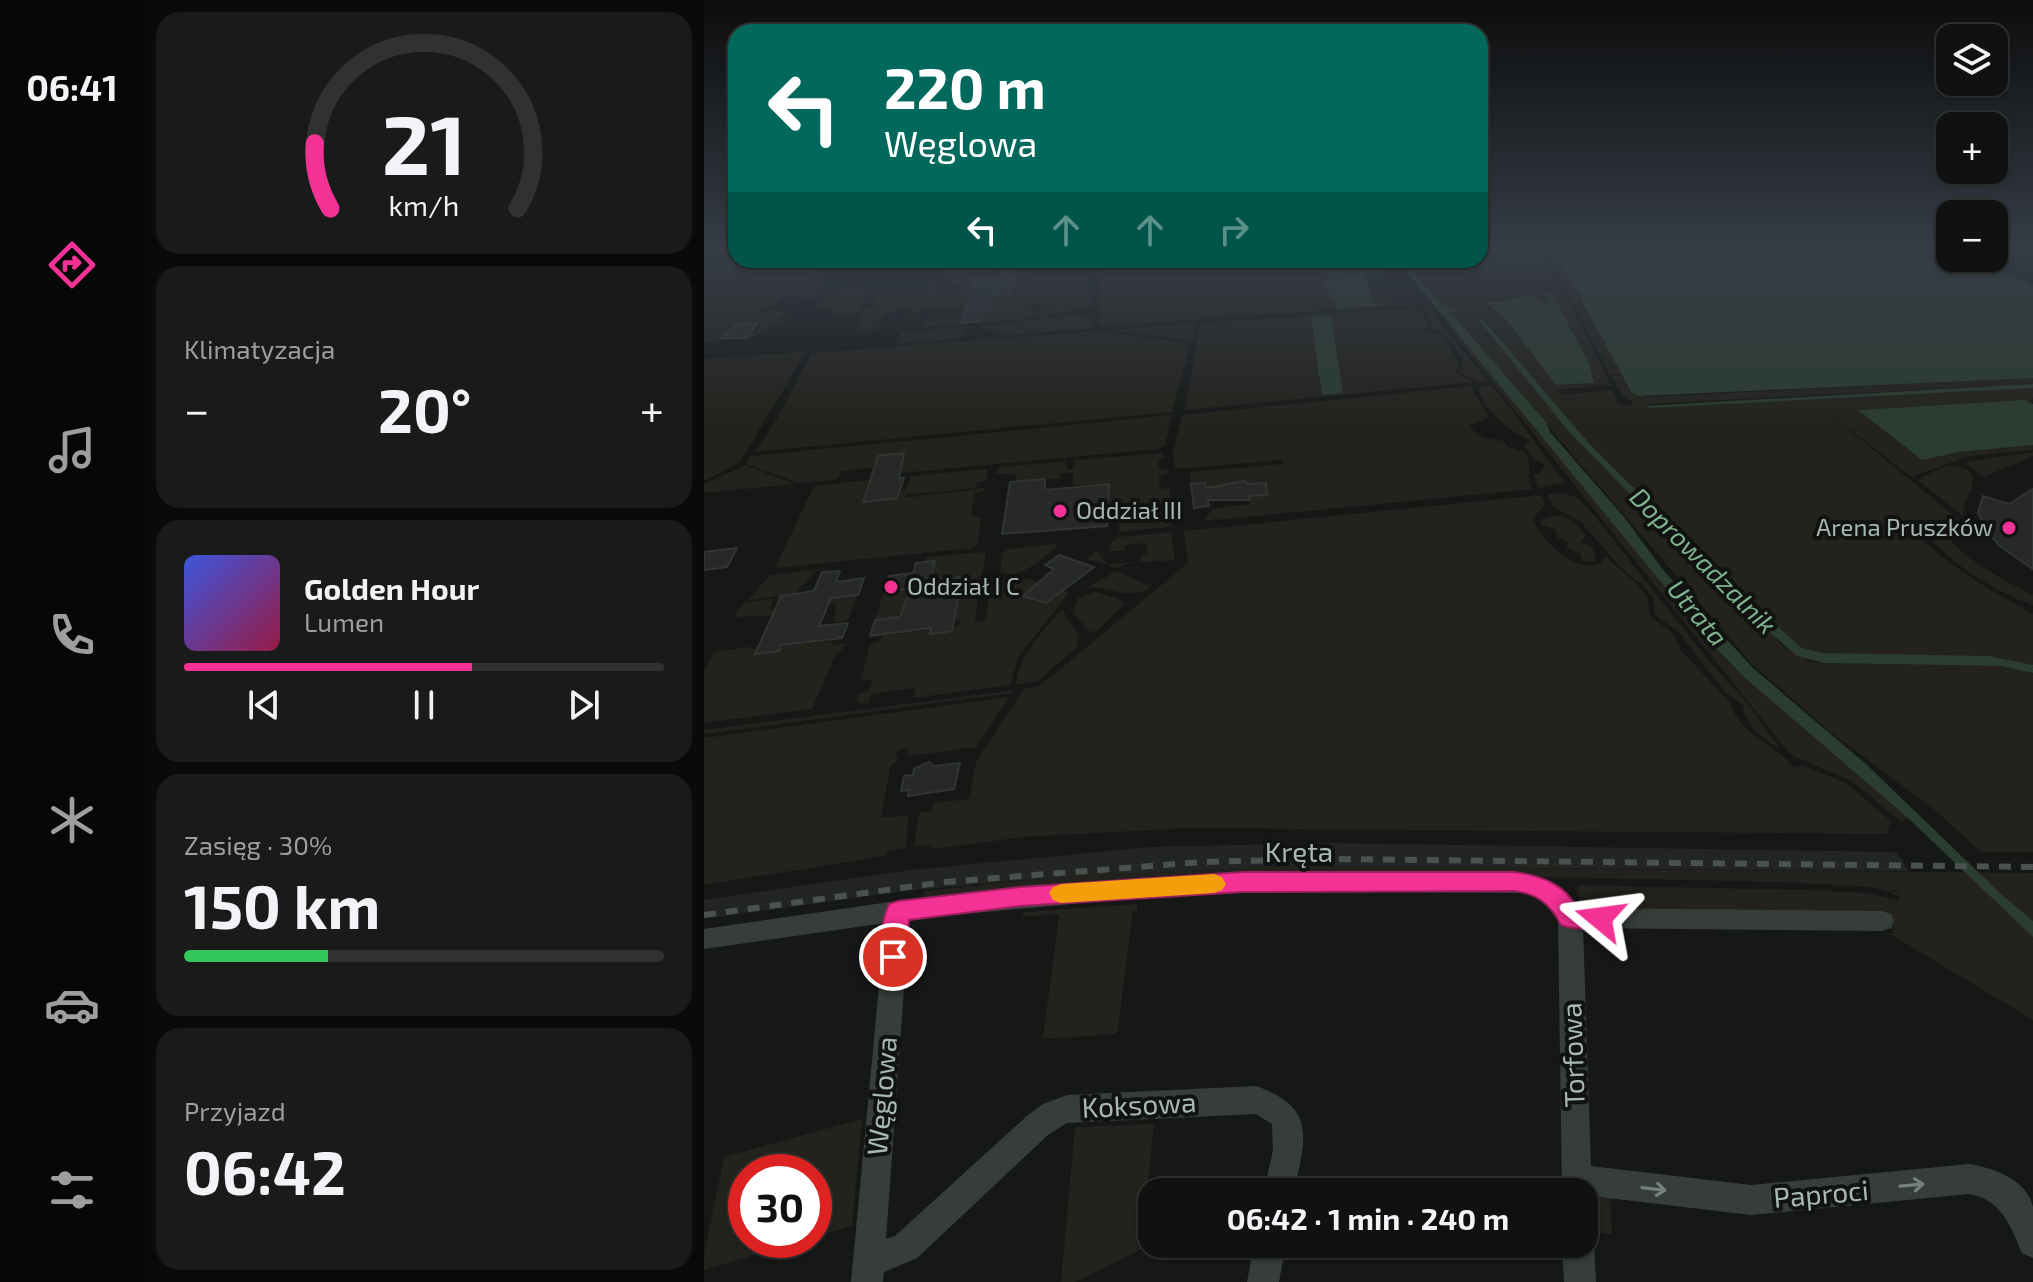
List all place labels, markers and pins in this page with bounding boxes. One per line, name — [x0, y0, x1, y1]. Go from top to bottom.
place label: Oddział III — [1076, 495, 1182, 524]
marker: Oddział III — [1051, 502, 1069, 520]
place label: Arena Pruszków — [1816, 512, 1993, 541]
marker: Arena Pruszków — [2000, 519, 2018, 537]
place label: Oddział I C — [907, 571, 1020, 600]
marker: Oddział I C — [882, 578, 900, 596]
pin — [859, 923, 927, 991]

